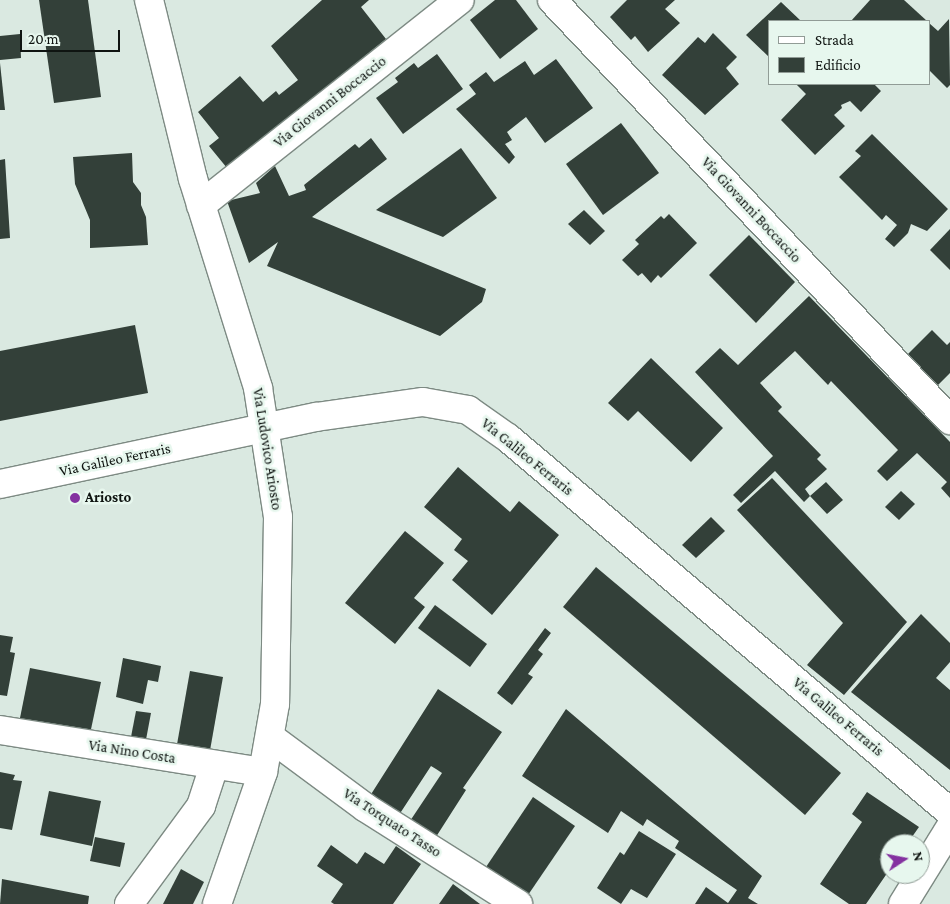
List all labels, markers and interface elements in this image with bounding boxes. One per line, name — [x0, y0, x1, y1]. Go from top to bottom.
scale bar — [22, 20, 122, 52]
legend — [768, 20, 930, 85]
text: 20 m — [28, 31, 59, 47]
text: Strada — [815, 32, 854, 48]
street label: Via Giovanni Boccaccio — [270, 52, 390, 152]
text: Edificio — [815, 57, 861, 73]
street label: Via Giovanni Boccaccio — [697, 153, 805, 267]
street label: Via Ludovico Ariosto — [248, 387, 286, 511]
street label: Via Galileo Ferraris — [477, 414, 577, 500]
street label: Via Galileo Ferraris — [58, 439, 172, 481]
place label: Ariosto — [85, 489, 131, 507]
marker: Ariosto — [69, 492, 81, 504]
street label: Via Galileo Ferraris — [789, 674, 887, 760]
street label: Via Nino Costa — [87, 736, 177, 768]
street label: Via Torquato Tasso — [339, 785, 445, 861]
north arrow — [880, 834, 930, 884]
text: N — [910, 850, 928, 863]

